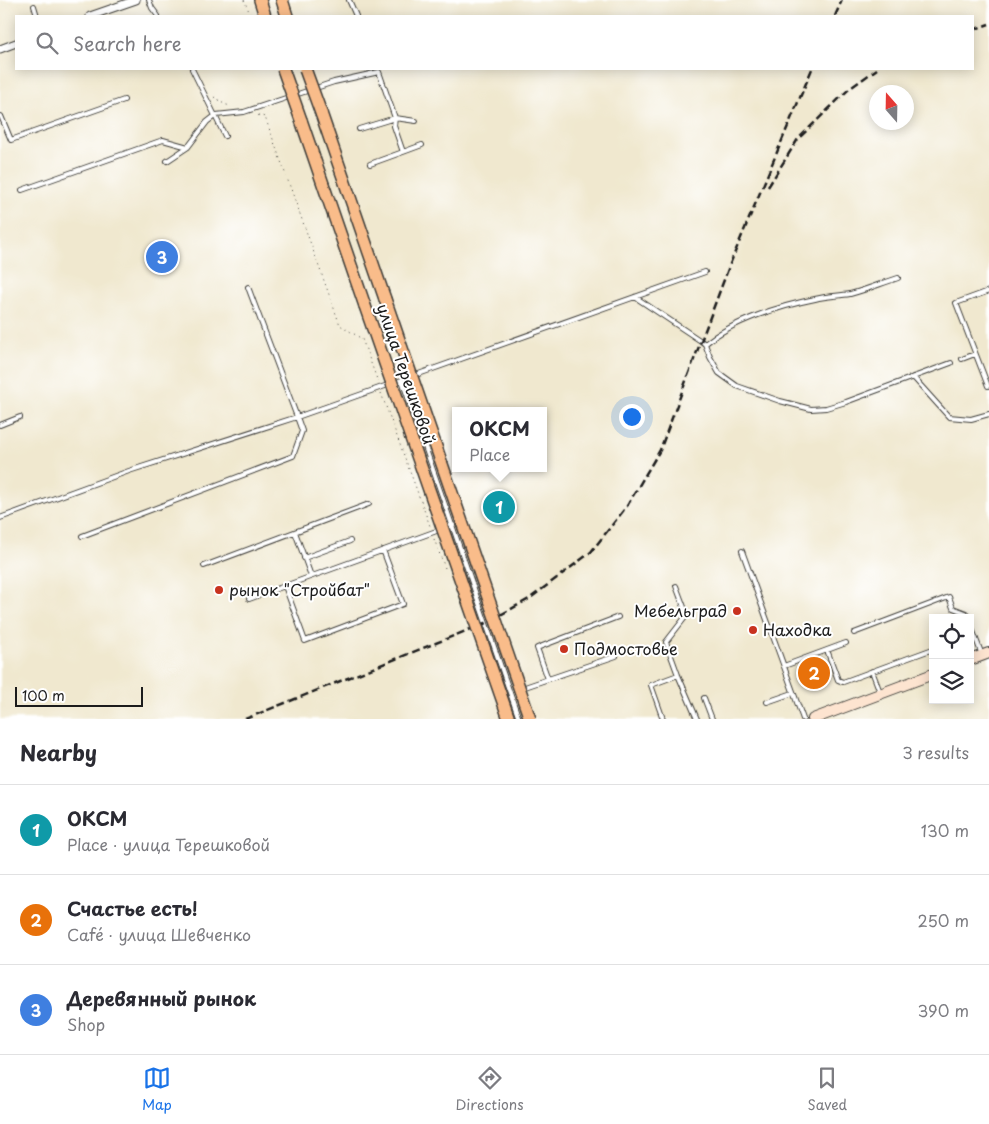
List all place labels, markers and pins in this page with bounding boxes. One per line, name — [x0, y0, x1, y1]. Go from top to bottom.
pin: 3 — [146, 238, 178, 276]
pin: 1 — [483, 488, 515, 526]
place label: рынок "Стройбат" — [229, 577, 370, 601]
marker: рынок "Стройбат" — [213, 584, 225, 596]
place label: Мебельград — [634, 598, 727, 622]
marker: Мебельград — [731, 605, 743, 617]
place label: Находка — [763, 617, 832, 641]
marker: Находка — [747, 624, 759, 636]
place label: Подмостовье — [574, 636, 678, 660]
marker: Подмостовье — [558, 643, 570, 655]
pin: 2 — [798, 654, 830, 692]

